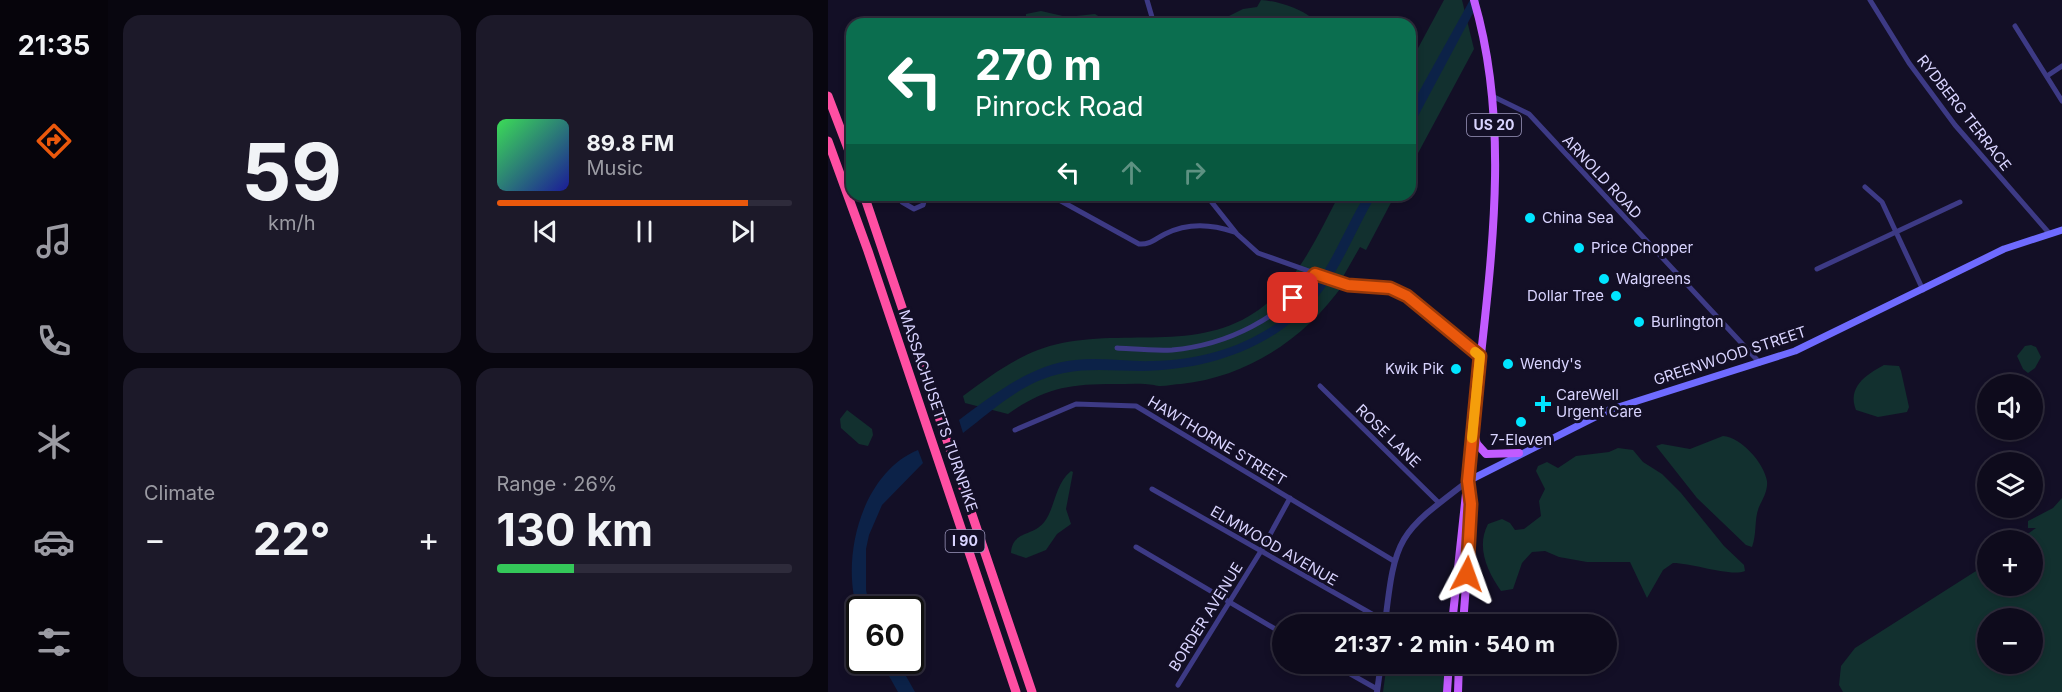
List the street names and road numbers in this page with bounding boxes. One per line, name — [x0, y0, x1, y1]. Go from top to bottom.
street label: RYDBERG TERRACE — [1913, 51, 2016, 174]
road number: US 20 — [1467, 114, 1521, 136]
street label: ARNOLD ROAD — [1559, 131, 1646, 223]
street label: MASSACHUSETTS TURNPIKE — [895, 307, 982, 514]
street label: GREENWOOD STREET — [1651, 322, 1809, 389]
street label: HAWTHORNE STREET — [1144, 392, 1290, 490]
street label: ROSE LANE — [1352, 400, 1425, 471]
street label: ELMWOOD AVENUE — [1207, 501, 1341, 590]
road number: I 90 — [946, 530, 984, 552]
street label: BORDER AVENUE — [1164, 559, 1247, 675]

